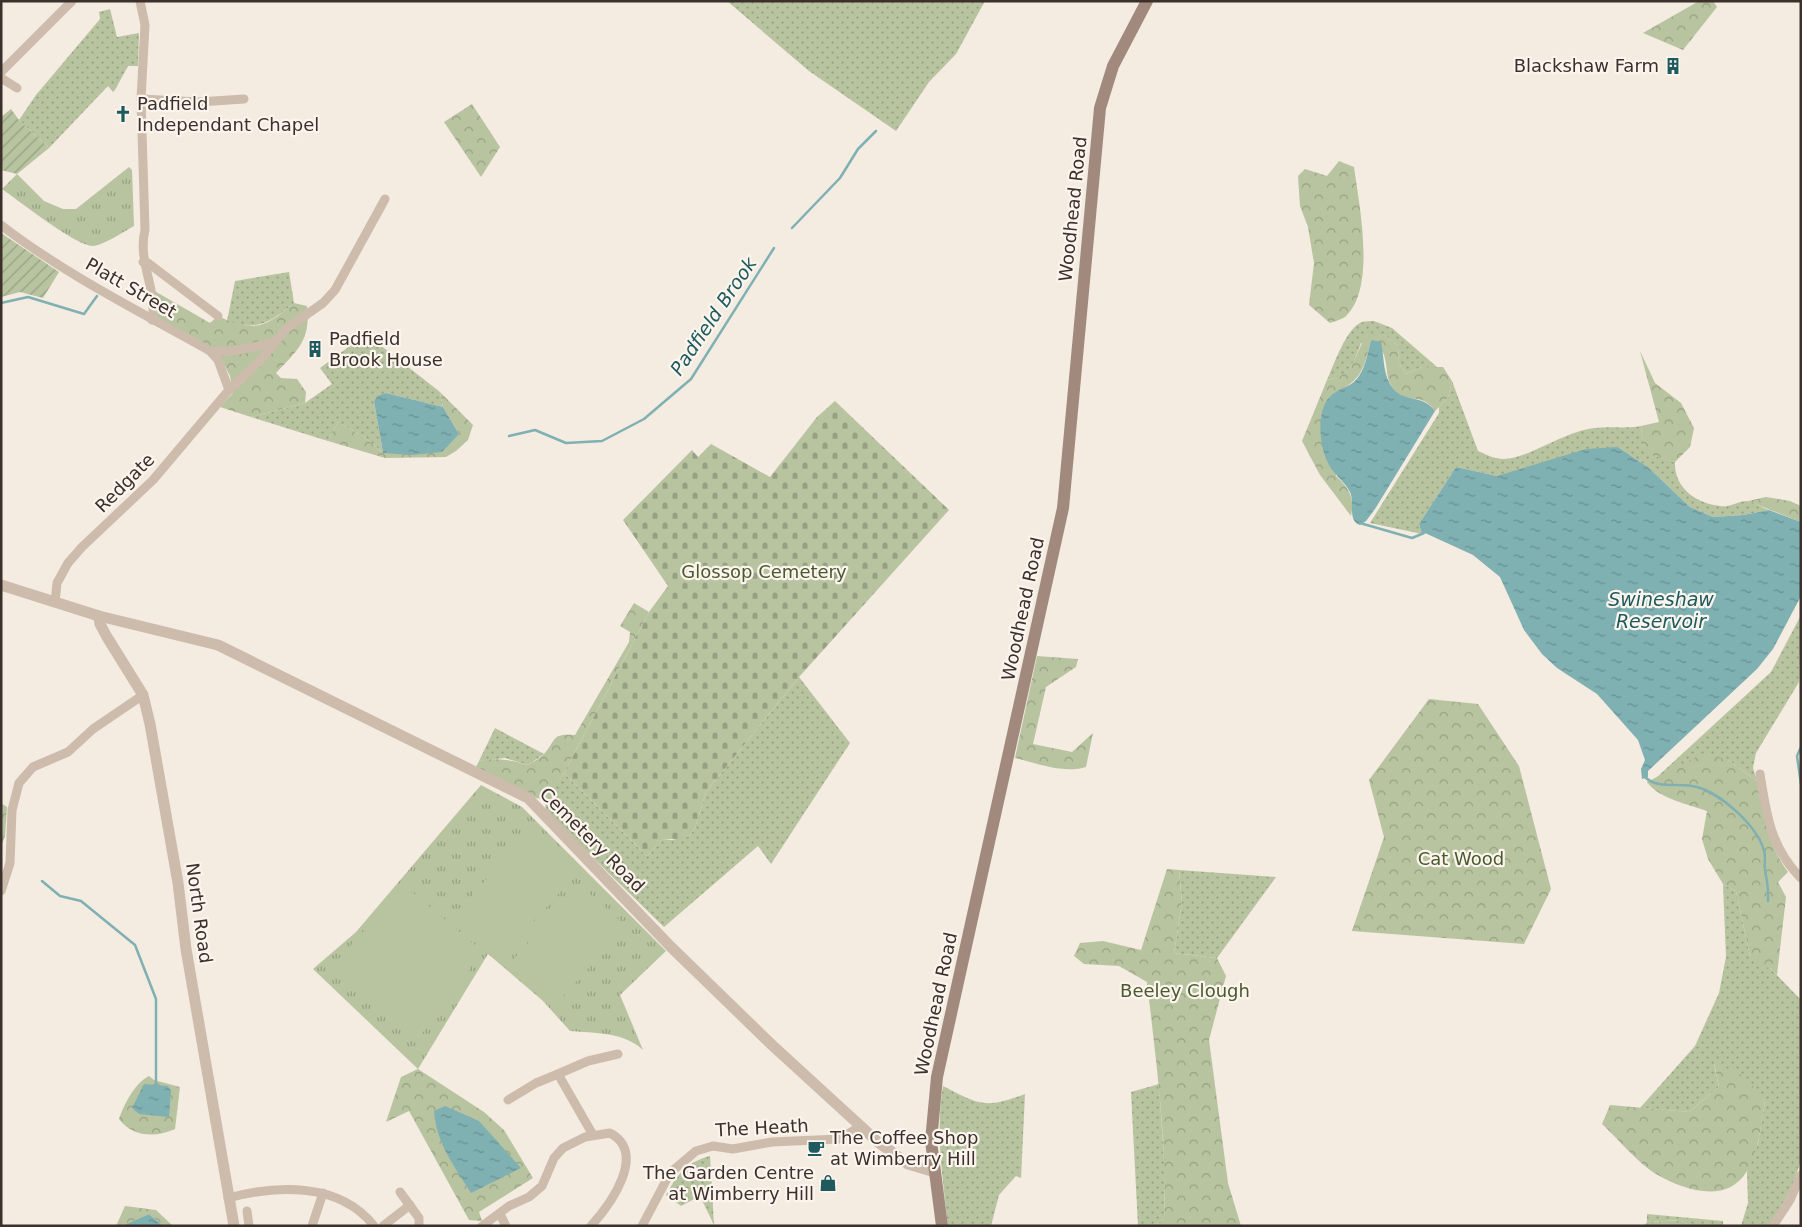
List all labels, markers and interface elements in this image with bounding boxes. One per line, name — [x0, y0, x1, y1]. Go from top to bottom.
place label: Blackshaw Farm — [1514, 55, 1659, 76]
building icon: Blackshaw Farm — [1663, 56, 1683, 76]
place label: Padfield Independant Chapel — [137, 93, 319, 135]
church icon: Padfield Independant Chapel — [113, 104, 133, 124]
street label: Woodhead Road — [1054, 135, 1091, 283]
water label: Padfield Brook — [665, 252, 761, 379]
street label: Platt Street — [82, 253, 180, 322]
place label: Padfield Brook House — [329, 328, 443, 370]
building icon: Padfield Brook House — [305, 339, 325, 359]
street label: Redgate — [91, 449, 159, 517]
street label: Woodhead Road — [997, 535, 1048, 682]
park label: Glossop Cemetery — [681, 561, 847, 582]
water label: Swineshaw Reservoir — [1608, 588, 1714, 632]
street label: Cemetery Road — [536, 783, 649, 896]
park label: Cat Wood — [1418, 848, 1504, 869]
street label: North Road — [182, 861, 217, 965]
street label: Woodhead Road — [910, 930, 961, 1077]
park label: Beeley Clough — [1120, 980, 1250, 1001]
street label: The Heath — [714, 1115, 809, 1140]
place label: The Coffee Shop at Wimberry Hill — [829, 1127, 978, 1169]
cafe icon: The Coffee Shop at Wimberry Hill — [806, 1138, 826, 1158]
place label: The Garden Centre at Wimberry Hill — [642, 1162, 814, 1204]
shop icon: The Garden Centre at Wimberry Hill — [818, 1173, 838, 1193]

